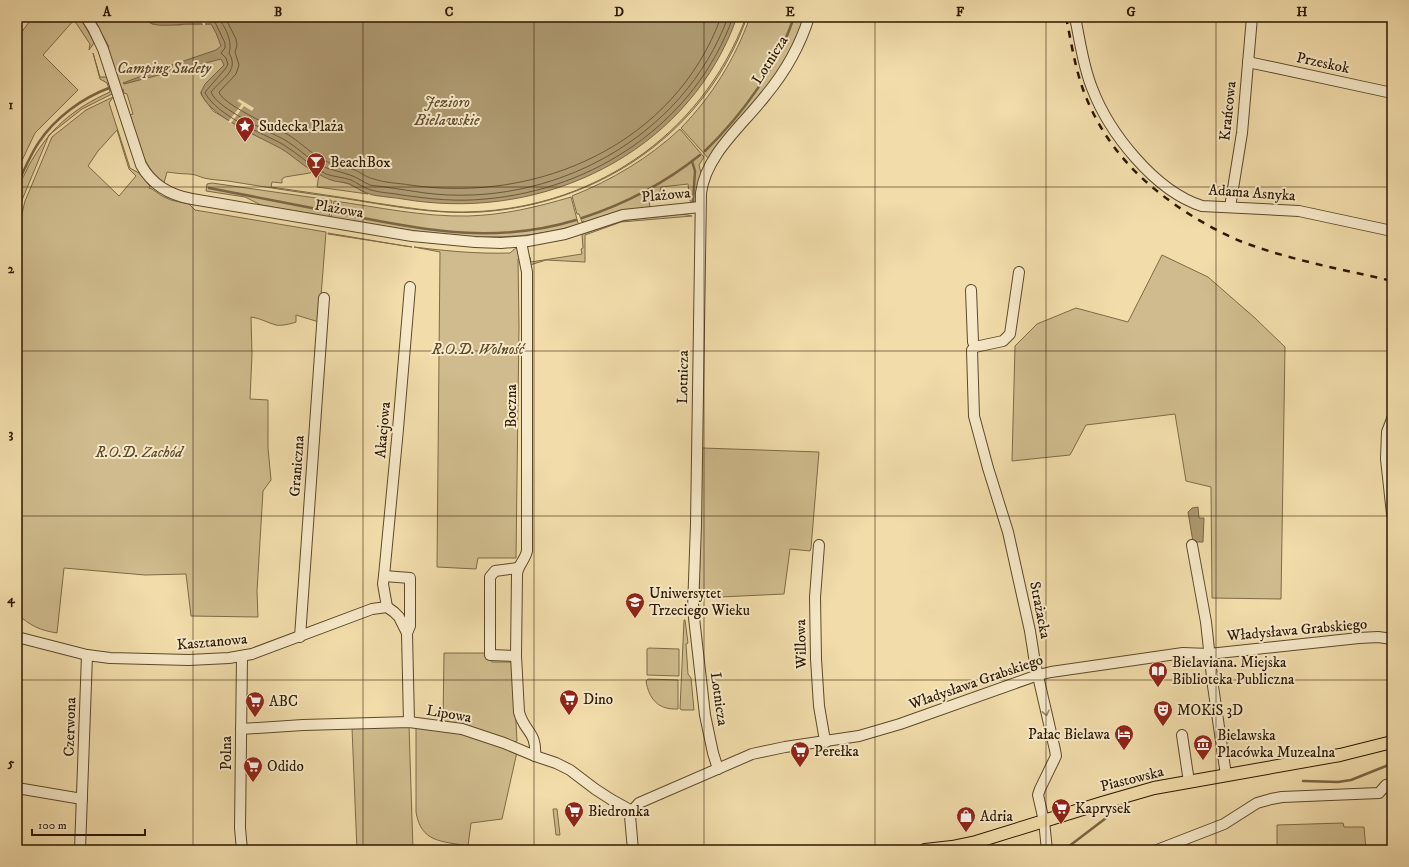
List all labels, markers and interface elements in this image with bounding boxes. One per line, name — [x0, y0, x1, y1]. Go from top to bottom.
text: A — [102, 4, 112, 20]
text: B — [274, 4, 282, 20]
text: C — [445, 4, 454, 20]
text: D — [614, 4, 624, 20]
text: E — [785, 4, 795, 20]
text: F — [956, 4, 965, 20]
text: G — [1126, 4, 1136, 20]
text: H — [1297, 4, 1308, 20]
street label: Lotnicza — [748, 32, 793, 88]
street label: Przeskok — [1295, 48, 1352, 78]
park label: Camping Sudety — [117, 59, 212, 78]
street label: Krańcowa — [1215, 80, 1241, 142]
water label: Jezioro Bielawskie — [414, 92, 480, 130]
text: 1 — [9, 97, 14, 113]
place icon: Sudecka Plaża — [234, 115, 256, 143]
place label: Sudecka Plaża — [259, 117, 344, 136]
bar icon: BeachBox — [305, 151, 327, 179]
place label: BeachBox — [330, 153, 391, 172]
street label: Adama Asnyka — [1208, 180, 1297, 206]
street label: Plażowa — [641, 183, 692, 207]
street label: Plażowa — [313, 195, 366, 223]
text: 2 — [8, 261, 15, 277]
park label: R.O.D. Wolność — [431, 340, 526, 359]
street label: Lotnicza — [673, 349, 693, 404]
street label: Boczna — [502, 383, 521, 428]
street label: Akacjowa — [371, 400, 395, 459]
text: 3 — [9, 426, 14, 442]
street label: Graniczna — [285, 434, 309, 497]
park label: R.O.D. Zachód — [95, 443, 185, 462]
street label: Strażacka — [1025, 580, 1055, 641]
place label: Uniwersytet Trzeciego Wieku — [649, 584, 750, 620]
text: 4 — [6, 591, 15, 608]
school or university icon: Uniwersytet Trzeciego Wieku — [624, 591, 646, 619]
street label: Władysława Grabskiego — [1225, 614, 1368, 646]
street label: Willowa — [791, 618, 811, 670]
street label: Kasztanowa — [176, 629, 249, 655]
street label: Władysława Grabskiego — [905, 650, 1046, 714]
place label: Bielaviana. Miejska Biblioteka Publiczna — [1172, 653, 1295, 689]
library icon: Bielaviana. Miejska Biblioteka Publiczna — [1147, 660, 1169, 688]
street label: Lotnicza — [706, 671, 732, 728]
supermarket icon: Dino — [558, 688, 580, 716]
supermarket icon: ABC — [244, 690, 266, 718]
place label: Dino — [583, 690, 613, 709]
place label: ABC — [269, 692, 298, 711]
street label: Czerwona — [59, 696, 81, 757]
theatre icon: MOKiS 3D — [1152, 699, 1174, 727]
street label: Lipowa — [425, 701, 474, 727]
place label: MOKiS 3D — [1177, 701, 1243, 720]
one-way arrow — [1042, 710, 1050, 717]
hotel icon: Pałac Bielawa — [1113, 723, 1135, 751]
place label: Pałac Bielawa — [1028, 725, 1111, 744]
place label: Bielawska Placówka Muzealna — [1217, 726, 1336, 762]
museum icon: Bielawska Placówka Muzealna — [1192, 733, 1214, 761]
street label: Polna — [217, 735, 236, 770]
supermarket icon: Perełka — [789, 740, 811, 768]
place label: Perełka — [814, 742, 859, 761]
text: 5 — [7, 755, 15, 771]
supermarket icon: Odido — [242, 755, 264, 783]
place label: Odido — [267, 757, 304, 776]
street label: Piastowska — [1098, 762, 1166, 796]
supermarket icon: Kaprysek — [1050, 797, 1072, 825]
place label: Kaprysek — [1075, 799, 1131, 818]
supermarket icon: Biedronka — [563, 800, 585, 828]
place label: Biedronka — [588, 802, 650, 821]
shop icon: Adria — [955, 805, 977, 833]
place label: Adria — [980, 807, 1013, 826]
scale bar — [32, 811, 145, 837]
text: 100 m — [38, 818, 67, 833]

